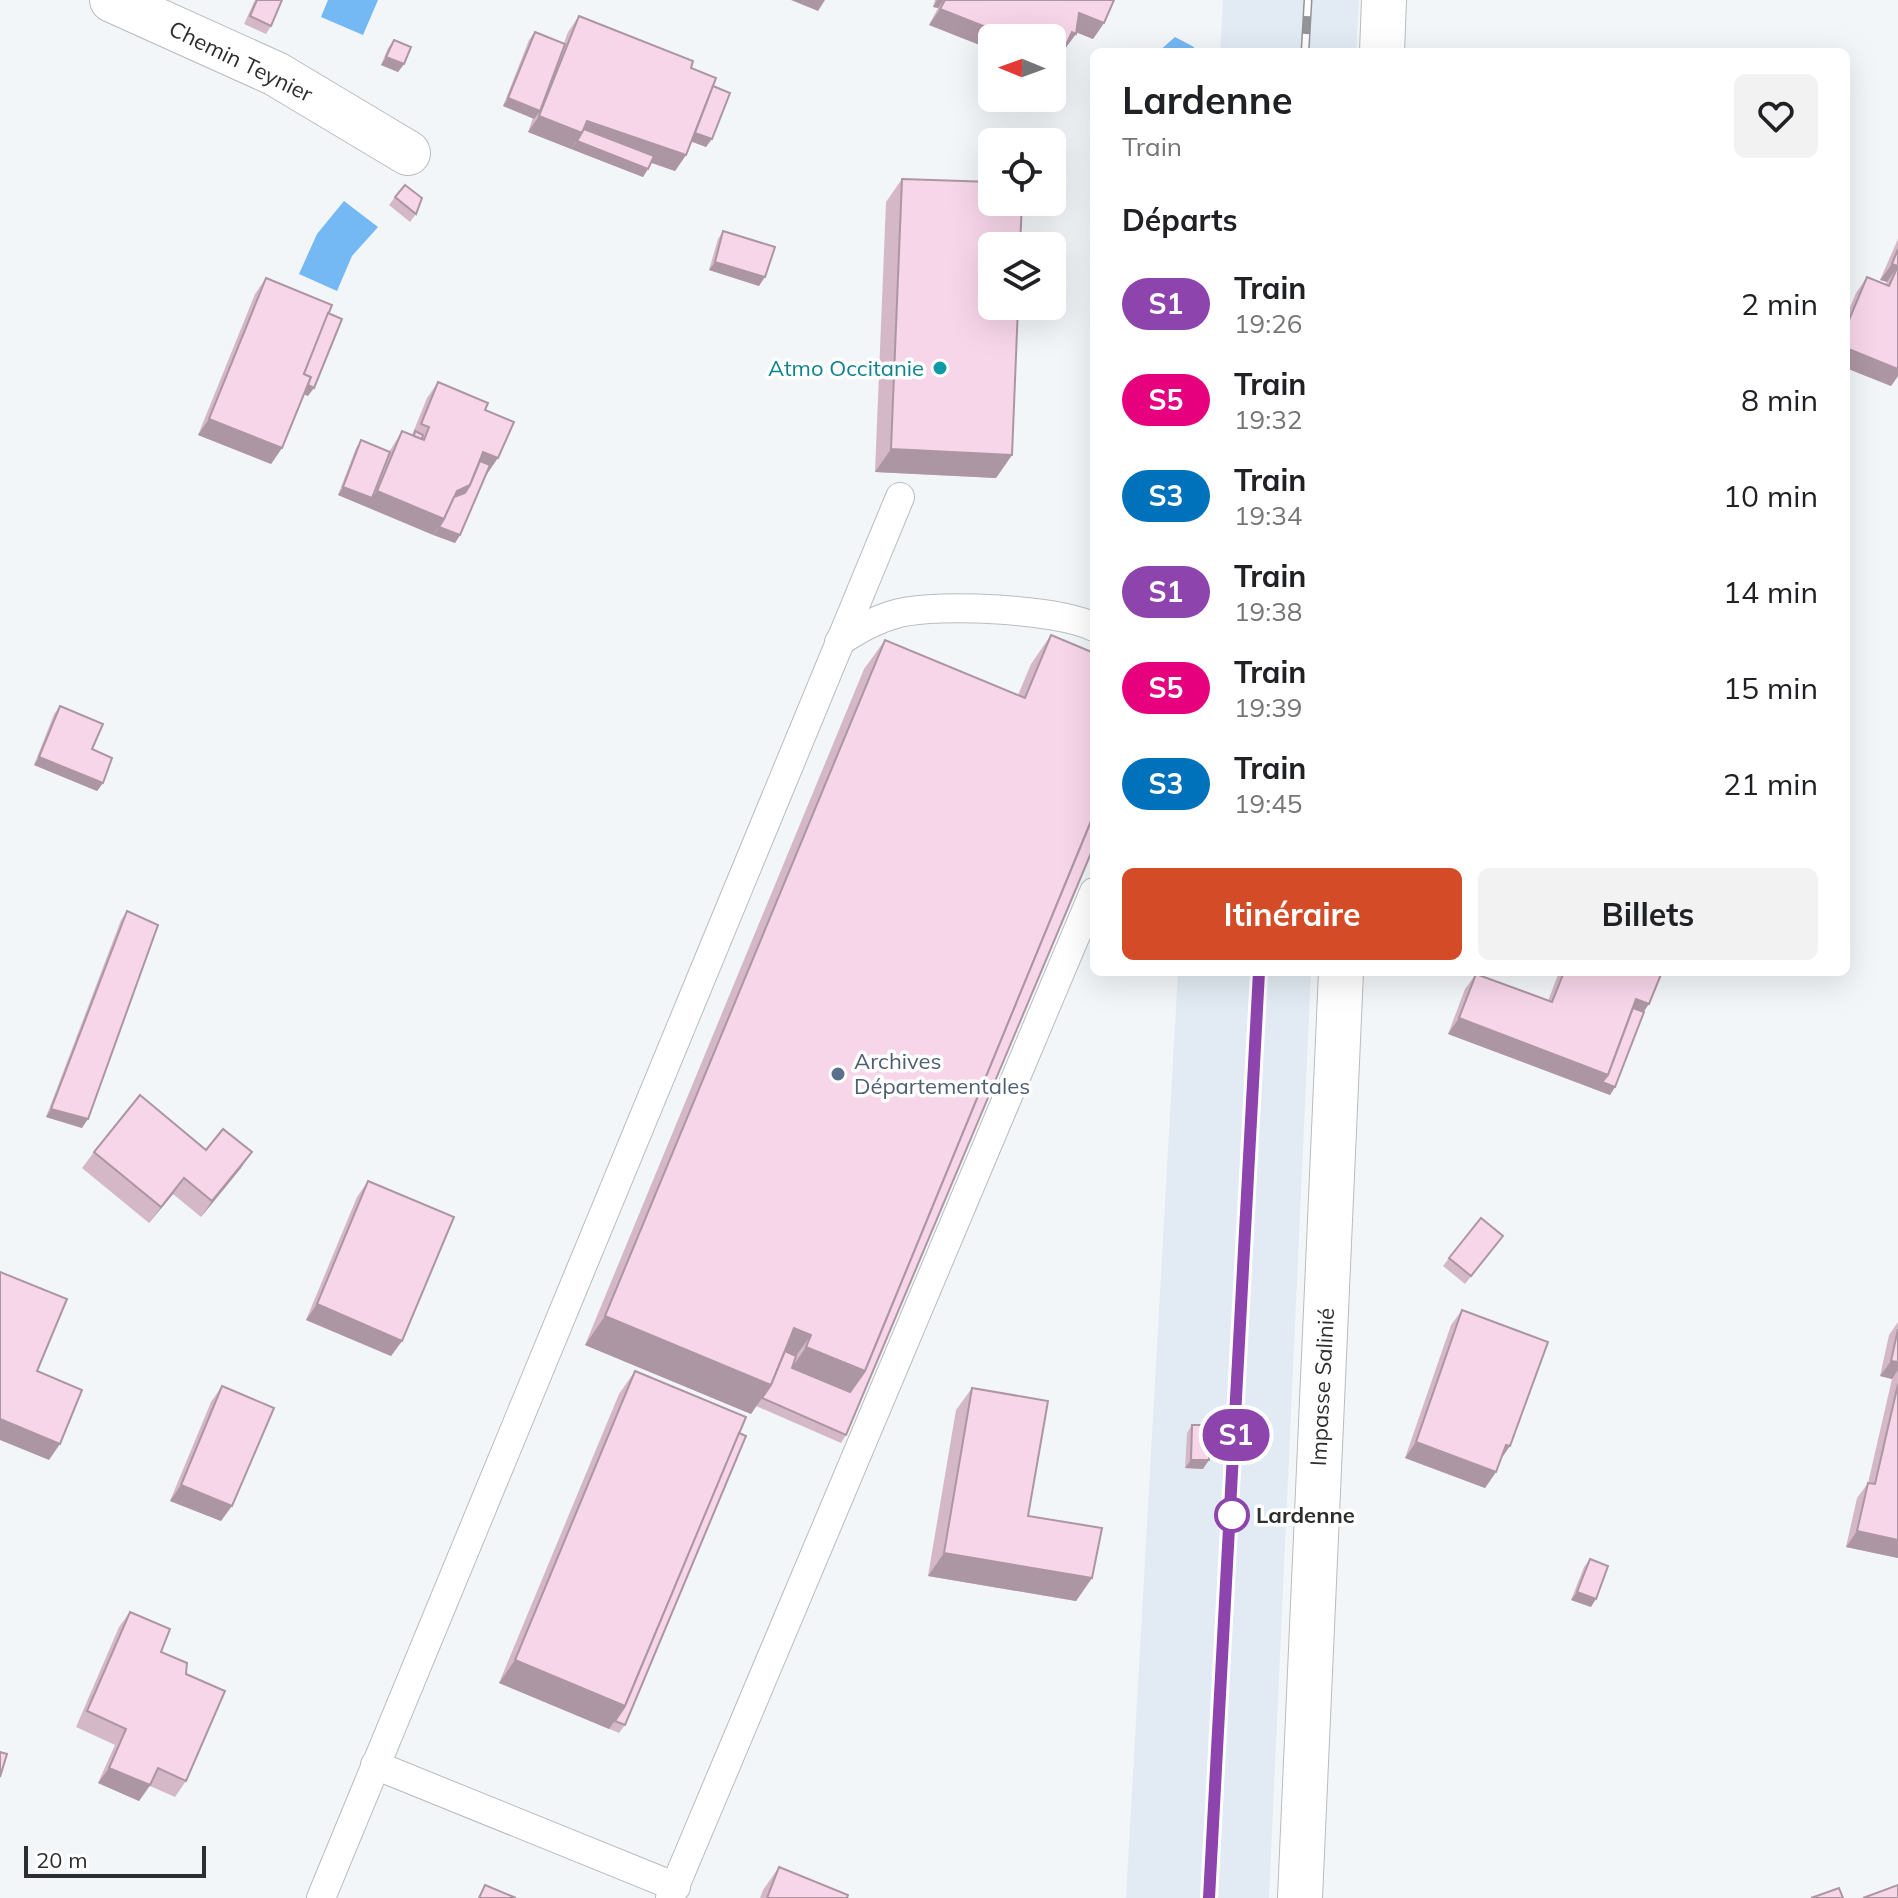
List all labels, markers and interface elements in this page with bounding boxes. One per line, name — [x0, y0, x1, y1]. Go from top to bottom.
street label: Chemin Teynier — [165, 14, 317, 108]
north arrow — [978, 24, 1066, 112]
map controls — [978, 24, 1066, 320]
button: heart — [1734, 74, 1818, 158]
text: Lardenne — [1122, 76, 1293, 124]
button: locate — [978, 128, 1066, 216]
text: Train — [1122, 130, 1182, 163]
text: Départs — [1122, 201, 1238, 239]
button: layers — [978, 232, 1066, 320]
text: Train — [1234, 269, 1306, 307]
text: 2 min — [1741, 285, 1818, 323]
text: S1 — [1149, 286, 1183, 321]
text: 19:26 — [1234, 307, 1302, 340]
place label: Atmo Occitanie — [768, 354, 924, 382]
marker: Atmo Occitanie — [931, 359, 949, 377]
text: Train — [1234, 365, 1306, 403]
text: 8 min — [1741, 381, 1818, 419]
text: S5 — [1149, 382, 1183, 417]
text: 19:32 — [1234, 403, 1302, 436]
text: Train — [1234, 461, 1306, 499]
text: 10 min — [1723, 477, 1818, 515]
text: S3 — [1149, 478, 1183, 513]
text: 19:34 — [1234, 499, 1302, 532]
text: Train — [1234, 557, 1306, 595]
text: 14 min — [1723, 573, 1818, 611]
text: S1 — [1149, 574, 1183, 609]
text: 19:38 — [1234, 595, 1302, 628]
text: Train — [1234, 653, 1306, 691]
text: 15 min — [1723, 669, 1818, 707]
text: S5 — [1149, 670, 1183, 705]
text: 19:39 — [1234, 691, 1302, 724]
text: Train — [1234, 749, 1306, 787]
text: 21 min — [1723, 765, 1818, 803]
text: S3 — [1149, 766, 1183, 801]
text: 19:45 — [1234, 787, 1302, 820]
button: Itinéraire — [1122, 868, 1462, 960]
button: Billets — [1478, 868, 1818, 960]
place label: Archives Départementales — [854, 1047, 1030, 1100]
marker: Archives Départementales — [829, 1065, 847, 1083]
street label: Impasse Salinié — [1304, 1307, 1340, 1467]
line badge: S1 — [1200, 1409, 1272, 1461]
text: S1 — [1219, 1417, 1253, 1452]
marker: Lardenne — [1215, 1498, 1249, 1532]
place label: Lardenne — [1256, 1501, 1355, 1529]
scale bar — [24, 1842, 206, 1878]
text: 20 m — [36, 1846, 87, 1874]

